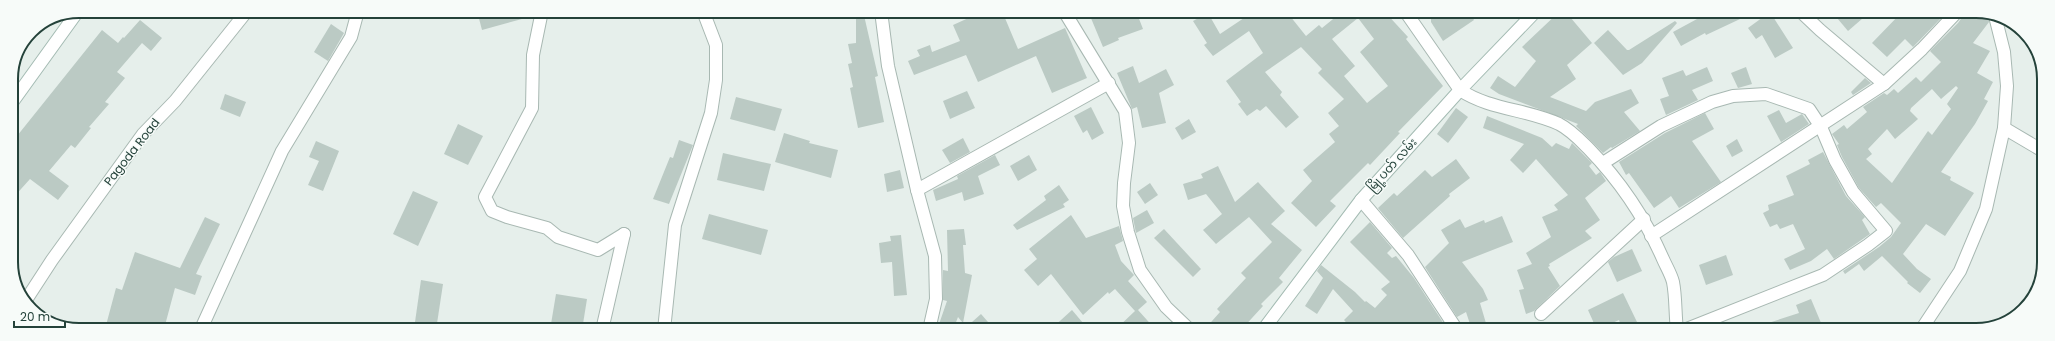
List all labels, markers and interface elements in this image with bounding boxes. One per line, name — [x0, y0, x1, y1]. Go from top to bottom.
street label: Pagoda Road — [100, 114, 163, 189]
street label: မြို့ပတ် လမ်း — [1363, 134, 1422, 197]
scale bar — [14, 303, 65, 329]
text: 20 m — [20, 308, 50, 325]

